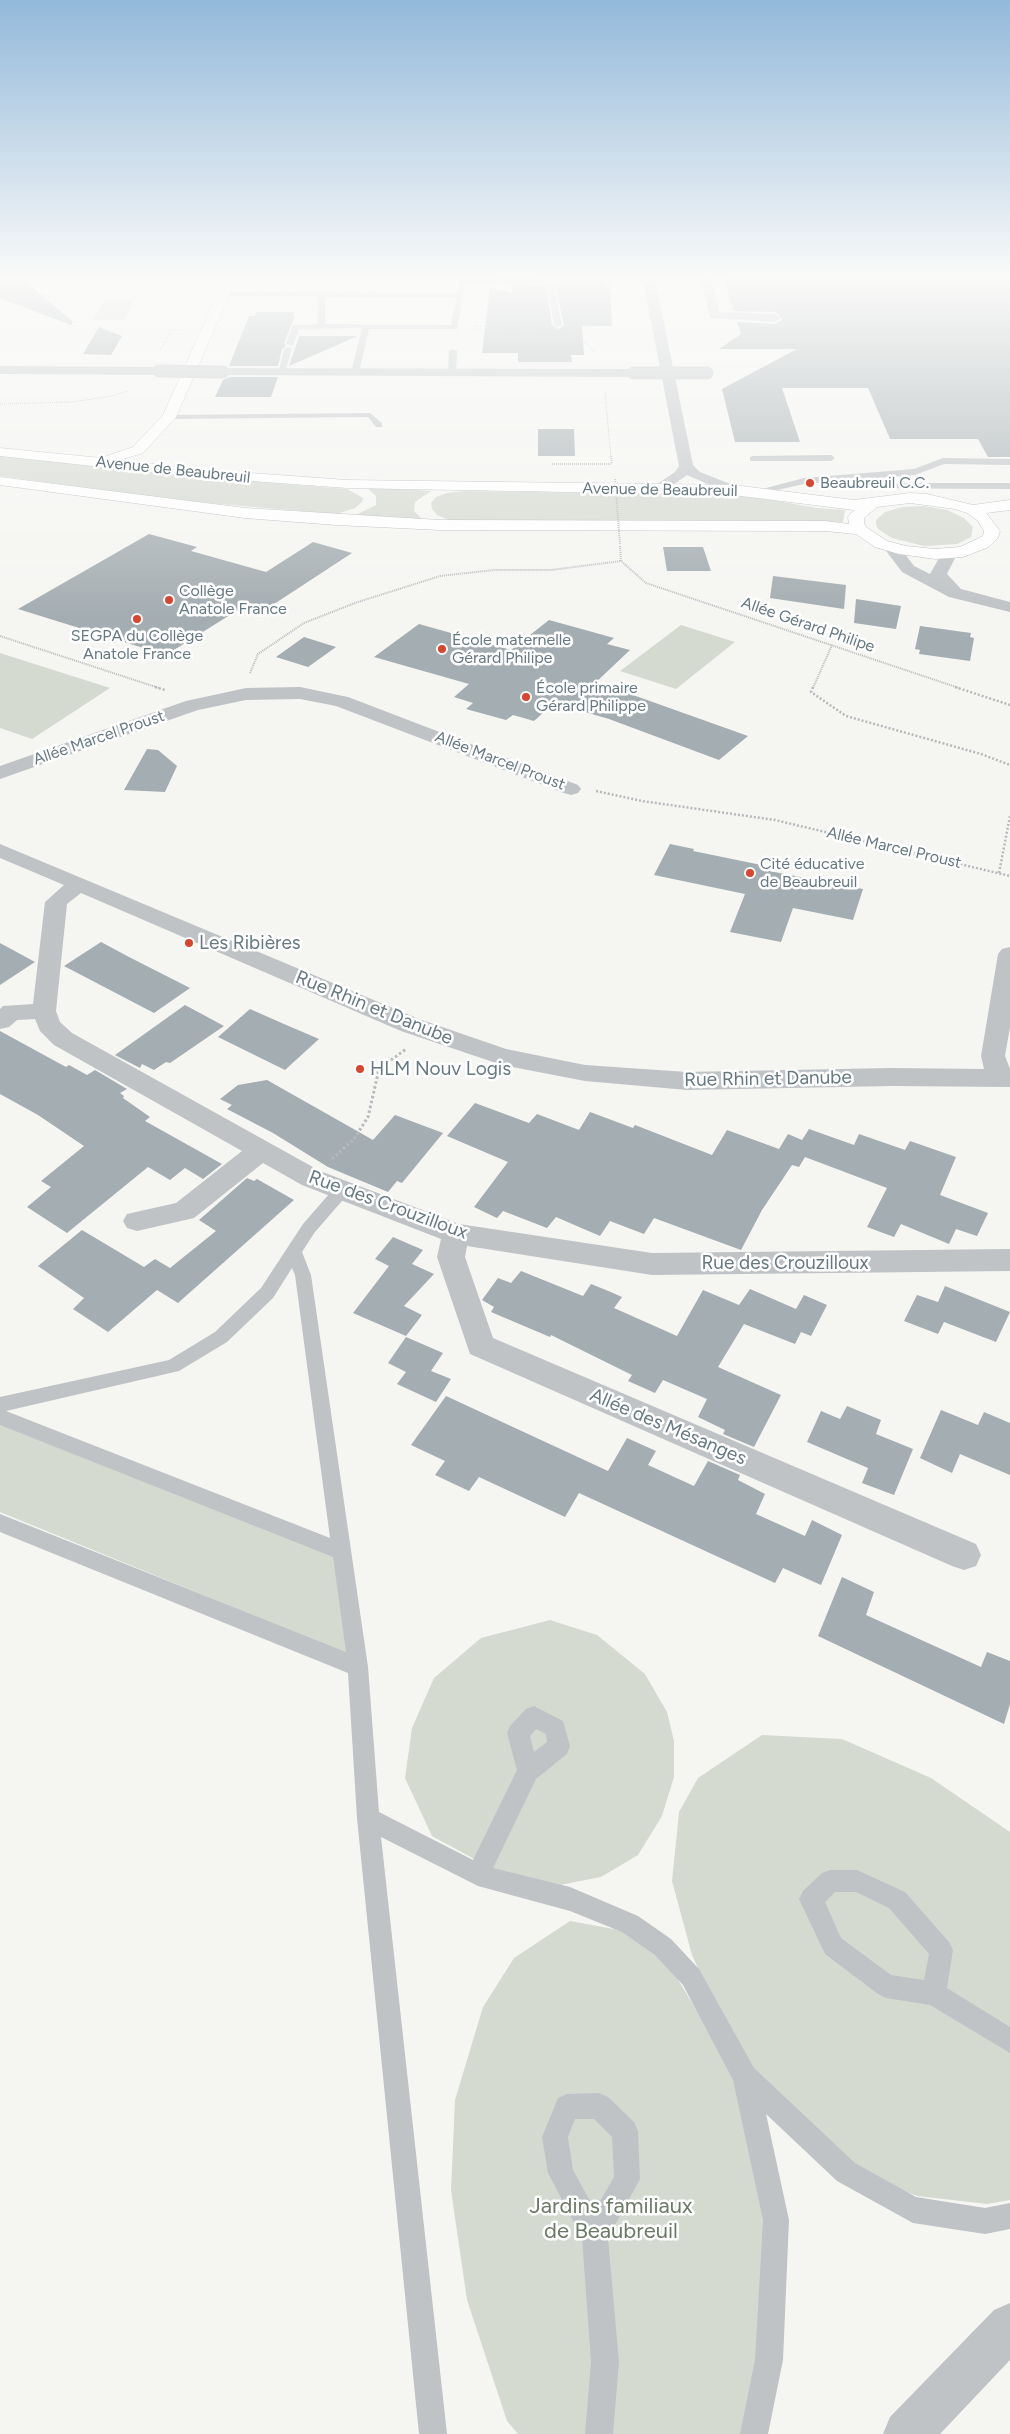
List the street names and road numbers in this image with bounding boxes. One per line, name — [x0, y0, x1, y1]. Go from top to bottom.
street label: Avenue de Beaubreuil — [95, 452, 251, 488]
street label: Avenue de Beaubreuil — [582, 479, 738, 501]
street label: Allée Gérard Philipe — [739, 593, 877, 657]
street label: Allée Marcel Proust — [31, 707, 167, 769]
street label: Allée Marcel Proust — [432, 727, 568, 795]
street label: Allée Marcel Proust — [825, 823, 963, 873]
street label: Rue Rhin et Danube — [292, 966, 456, 1050]
street label: Rue Rhin et Danube — [684, 1066, 852, 1092]
street label: Rue des Crouzilloux — [306, 1166, 470, 1244]
street label: Rue des Crouzilloux — [701, 1252, 869, 1274]
street label: Allée des Mésanges — [586, 1384, 750, 1470]

